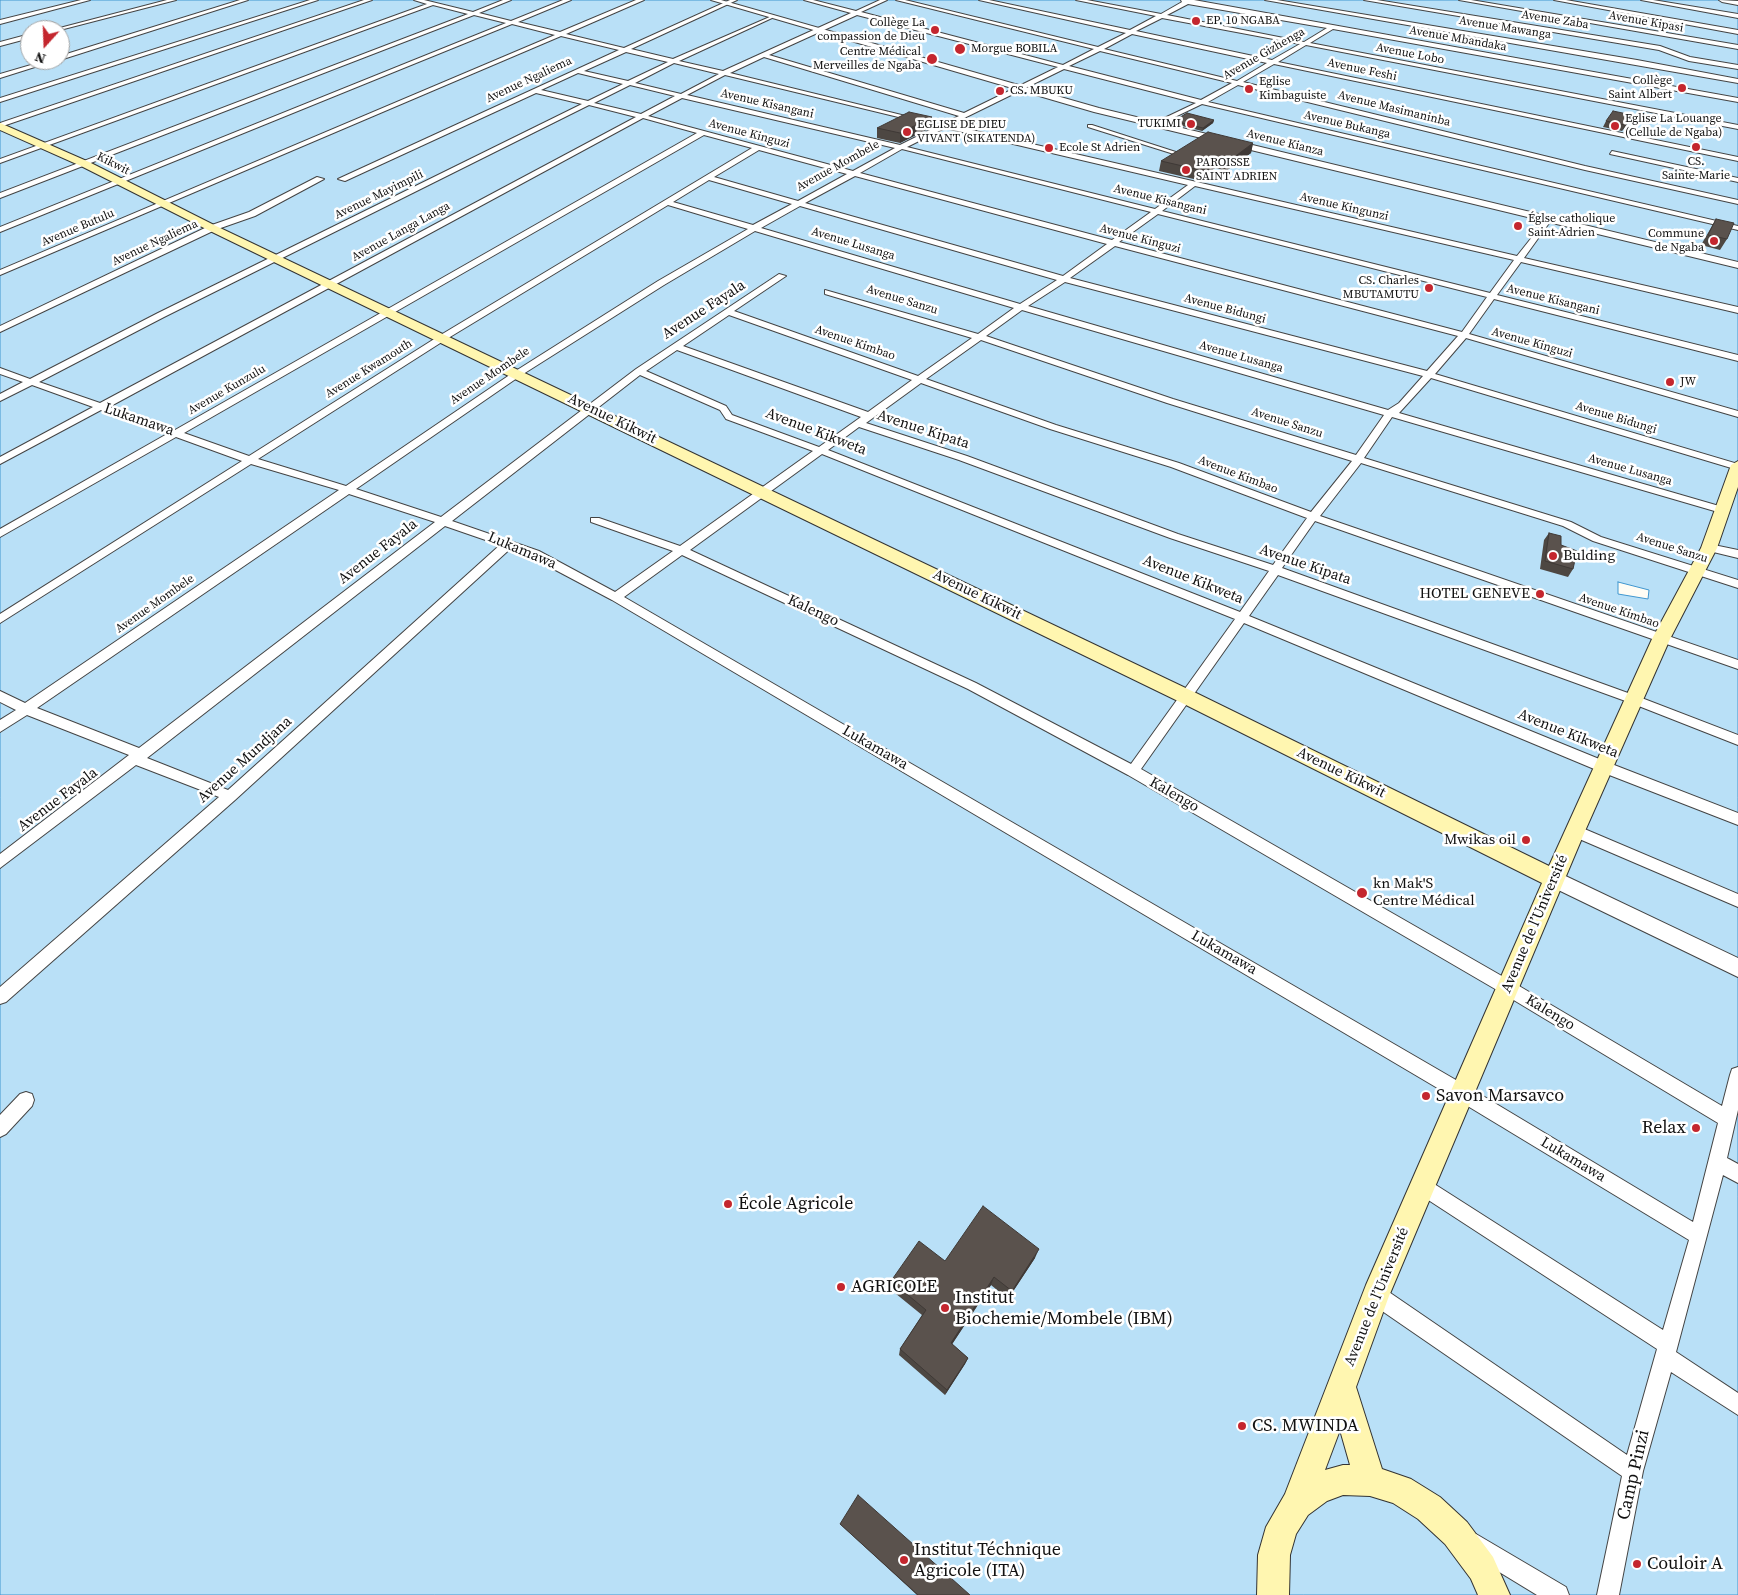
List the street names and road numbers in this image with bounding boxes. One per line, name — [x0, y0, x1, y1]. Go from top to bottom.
street label: Avenue Zaba — [1520, 8, 1590, 32]
street label: Avenue Kipasi — [1608, 8, 1684, 36]
street label: Avenue Mawanga — [1458, 14, 1552, 42]
street label: Avenue Mbandaka — [1408, 23, 1508, 55]
street label: Avenue Gizhenga — [1221, 25, 1307, 83]
street label: Avenue Lobo — [1375, 40, 1445, 68]
street label: Avenue Ngaliema — [484, 54, 574, 106]
street label: Avenue Feshi — [1326, 56, 1398, 84]
street label: Avenue Kisangani — [719, 86, 815, 122]
street label: Avenue Masimaninba — [1336, 88, 1452, 130]
street label: Avenue Bukanga — [1302, 108, 1392, 142]
street label: Avenue Kinguzi — [707, 116, 791, 152]
street label: Avenue Kianza — [1245, 126, 1325, 160]
street label: Avenue Mombele — [794, 137, 882, 195]
street label: Kikwit — [94, 150, 132, 178]
street label: Avenue Mayimpili — [332, 167, 426, 223]
street label: Avenue Kisangani — [1112, 182, 1208, 218]
street label: Avenue Kingunzi — [1298, 190, 1390, 224]
street label: Avenue Langa Langa — [349, 199, 453, 265]
street label: Avenue Butulu — [39, 206, 117, 250]
street label: Avenue Ngaliema — [110, 217, 200, 269]
street label: Avenue Kinguzi — [1098, 221, 1182, 257]
street label: Avenue Lusanga — [809, 224, 897, 264]
street label: Avenue Fayala — [659, 276, 749, 344]
street label: Avenue Sanzu — [864, 282, 940, 318]
street label: Avenue Kisangani — [1505, 282, 1601, 318]
street label: Avenue Bidungi — [1183, 291, 1267, 327]
street label: Avenue Kimbao — [813, 322, 897, 364]
street label: Avenue Kinguzi — [1490, 325, 1574, 361]
street label: Avenue Kwamouth — [323, 336, 415, 402]
street label: Avenue Lusanga — [1197, 338, 1285, 376]
street label: Avenue Mombele — [448, 344, 532, 408]
street label: Avenue Kunzulu — [186, 362, 268, 418]
street label: Avenue Kikwit — [565, 390, 659, 448]
street label: Avenue Bidungi — [1574, 399, 1658, 437]
street label: Lukamawa — [102, 400, 176, 440]
street label: Avenue Kikweta — [763, 404, 869, 460]
street label: Avenue Sanzu — [1250, 405, 1324, 441]
street label: Avenue Kipata — [875, 407, 971, 453]
street label: Avenue Lusanga — [1586, 451, 1674, 489]
street label: Avenue Kimbao — [1196, 453, 1280, 497]
street label: Avenue Fayala — [335, 516, 421, 588]
street label: Lukamawa — [485, 528, 559, 574]
street label: Avenue Sanzu — [1635, 530, 1709, 566]
street label: Avenue Kipata — [1257, 541, 1353, 589]
street label: Avenue Kikweta — [1140, 552, 1246, 608]
street label: Avenue Kikwit — [930, 566, 1024, 624]
street label: Avenue Mombele — [113, 571, 197, 637]
street label: Avenue Kimbao — [1577, 590, 1661, 632]
street label: Kalengo — [784, 591, 842, 631]
street label: Avenue Kikweta — [1515, 706, 1621, 762]
street label: Avenue Mundjana — [194, 713, 296, 807]
street label: Lukamawa — [839, 722, 911, 774]
street label: Avenue Kikwit — [1294, 744, 1388, 802]
street label: Avenue Fayala — [15, 764, 101, 836]
street label: Kalengo — [1146, 774, 1202, 816]
street label: Avenue de l’Université — [1498, 852, 1572, 996]
street label: Lukamawa — [1188, 927, 1260, 979]
street label: Kalengo — [1522, 991, 1578, 1035]
street label: Lukamawa — [1537, 1134, 1609, 1186]
street label: Avenue de l’Université — [1341, 1225, 1413, 1369]
street label: Camp Pinzi — [1613, 1428, 1655, 1522]

